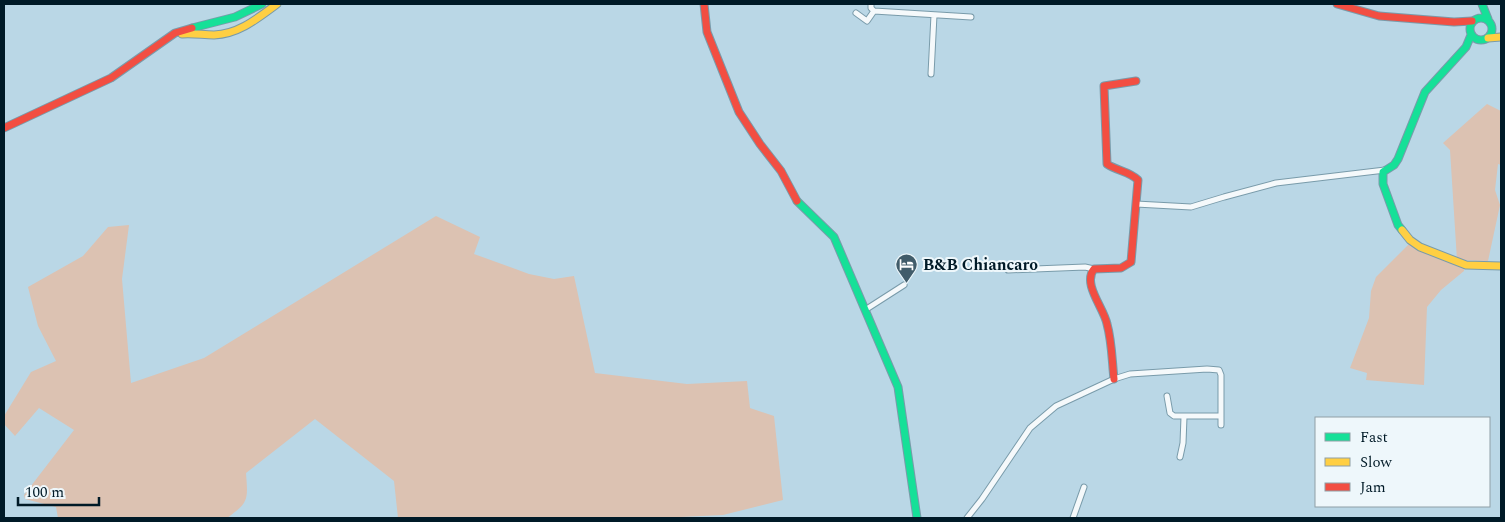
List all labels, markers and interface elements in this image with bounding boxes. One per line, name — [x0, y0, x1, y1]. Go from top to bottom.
hotel icon: B&B Chiancaro — [895, 253, 919, 284]
place label: B&B Chiancaro — [923, 253, 1038, 277]
legend — [1315, 417, 1490, 507]
text: Fast — [1360, 426, 1388, 449]
text: Slow — [1360, 451, 1392, 474]
scale bar — [18, 474, 99, 506]
text: Jam — [1360, 476, 1386, 499]
text: 100 m — [25, 481, 64, 504]

